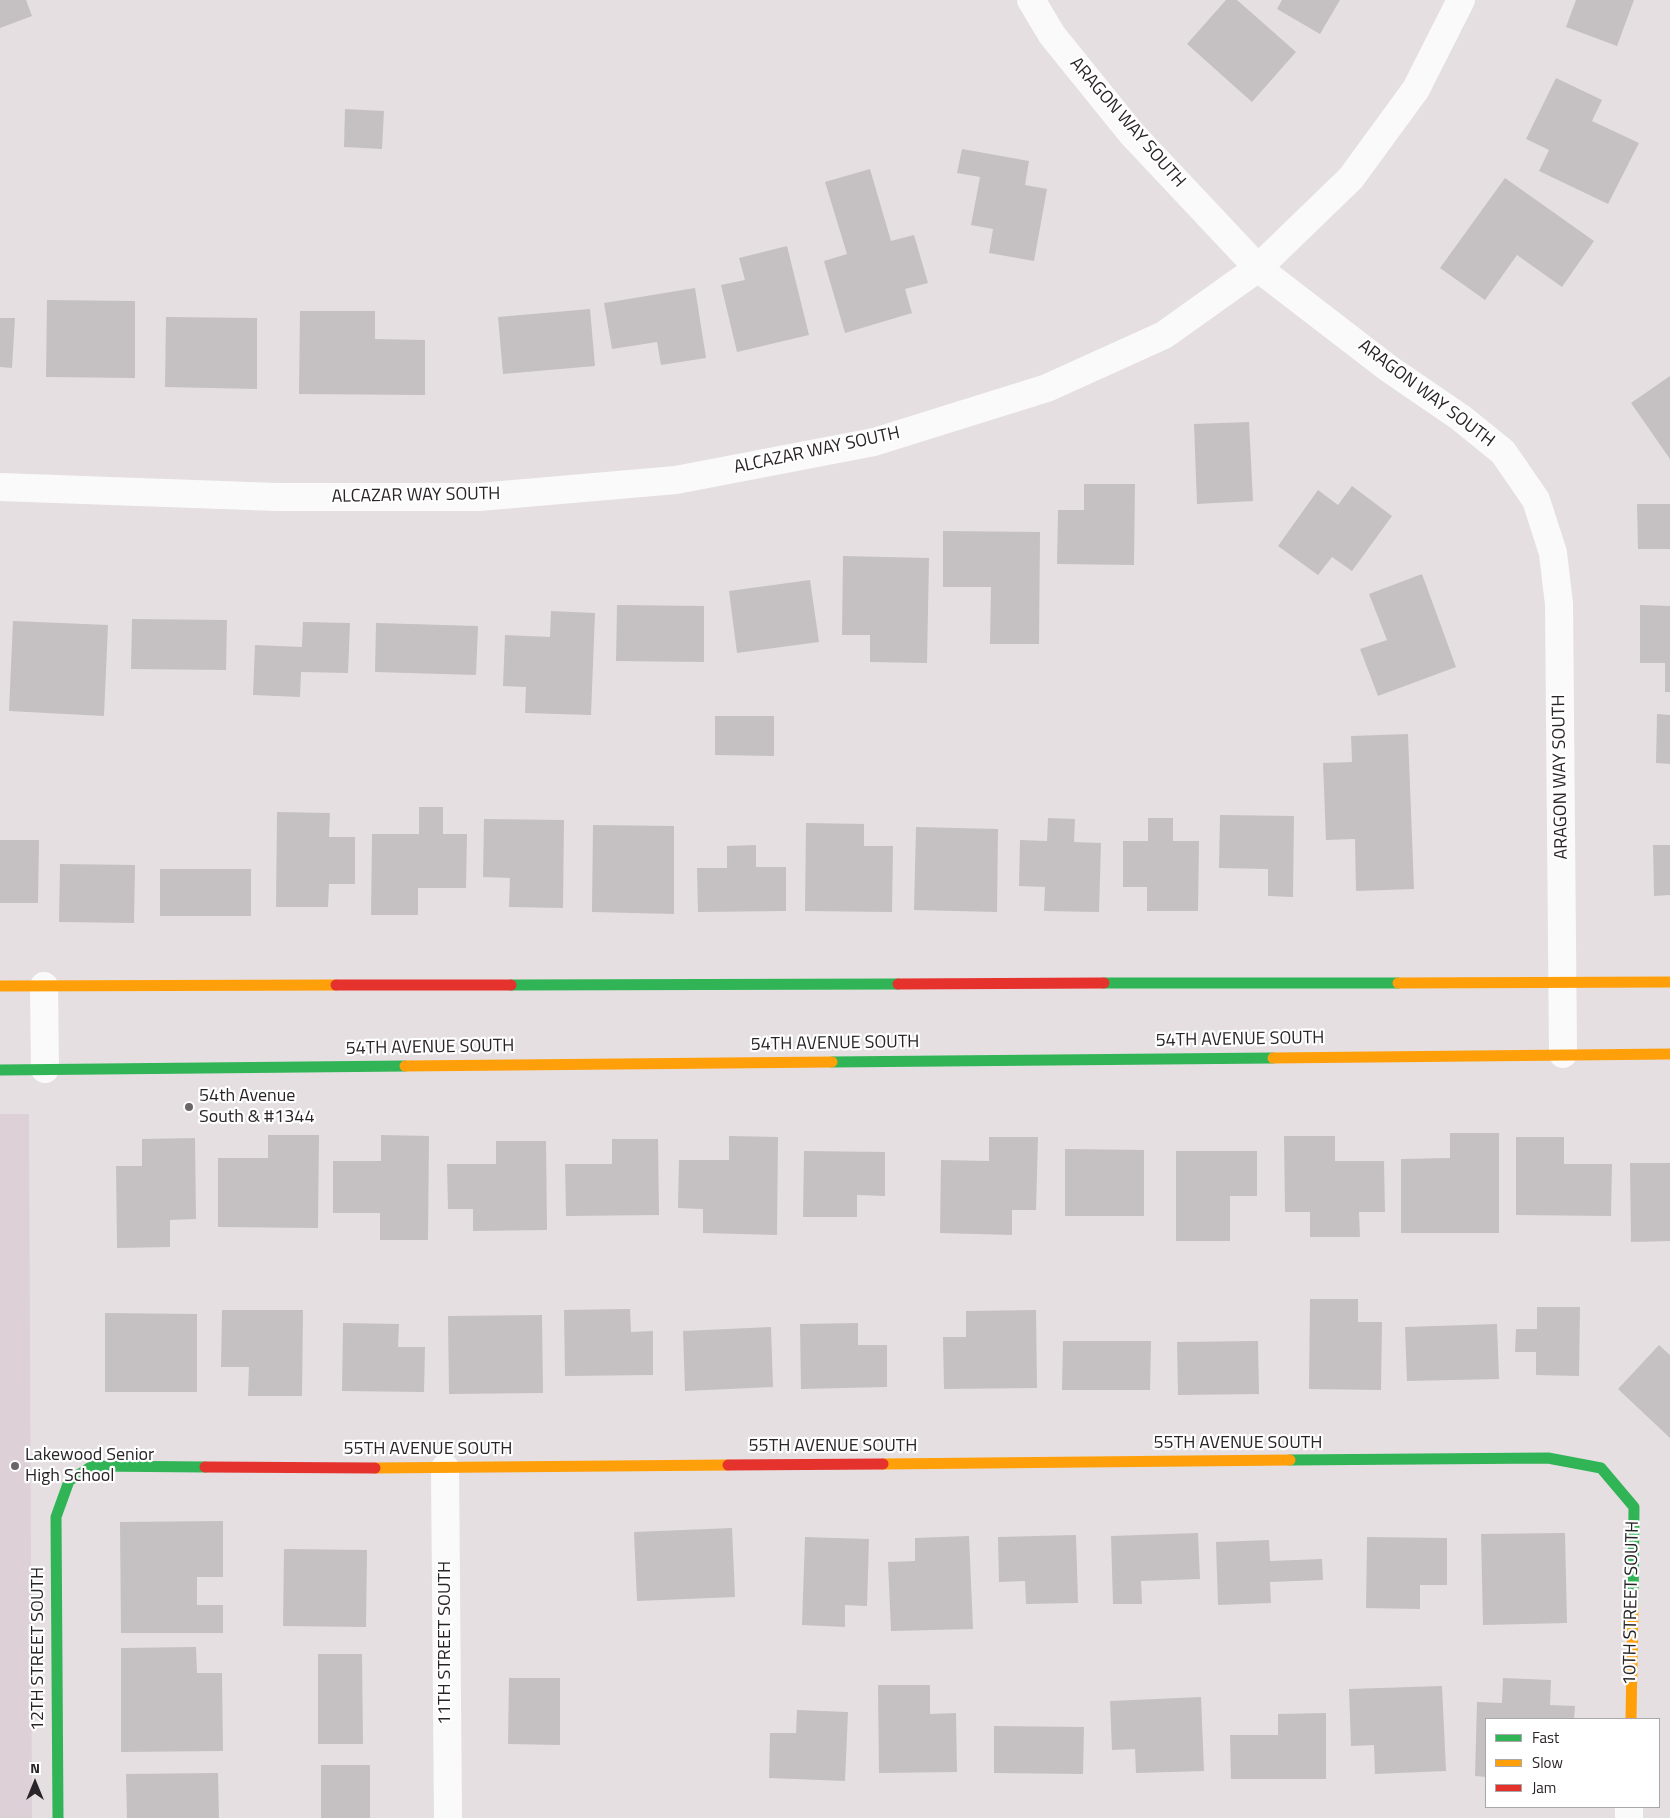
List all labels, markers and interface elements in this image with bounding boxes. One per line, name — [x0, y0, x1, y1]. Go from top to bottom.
street label: ARAGON WAY SOUTH — [1065, 54, 1189, 192]
street label: ARAGON WAY SOUTH — [1354, 336, 1498, 452]
street label: ALCAZAR WAY SOUTH — [732, 423, 902, 479]
street label: ALCAZAR WAY SOUTH — [331, 484, 501, 508]
street label: ARAGON WAY SOUTH — [1549, 694, 1573, 860]
street label: 54TH AVENUE SOUTH — [1155, 1028, 1325, 1052]
street label: 54TH AVENUE SOUTH — [750, 1032, 920, 1056]
street label: 54TH AVENUE SOUTH — [345, 1036, 515, 1060]
place label: 54th Avenue South & #1344 — [199, 1086, 315, 1128]
marker: 54th Avenue South & #1344 — [183, 1101, 195, 1113]
street label: 55TH AVENUE SOUTH — [1154, 1433, 1322, 1455]
street label: 55TH AVENUE SOUTH — [749, 1436, 917, 1458]
street label: 55TH AVENUE SOUTH — [344, 1439, 512, 1461]
place label: Lakewood Senior High School — [25, 1445, 154, 1488]
marker: Lakewood Senior High School — [9, 1460, 21, 1472]
street label: 10TH STREET SOUTH — [1620, 1521, 1644, 1685]
street label: 11TH STREET SOUTH — [435, 1561, 457, 1725]
street label: 12TH STREET SOUTH — [28, 1567, 50, 1731]
legend — [1485, 1718, 1660, 1808]
text: Fast — [1532, 1726, 1559, 1749]
text: Slow — [1532, 1751, 1563, 1774]
text: N — [30, 1757, 40, 1778]
north arrow — [10, 1758, 60, 1808]
text: Jam — [1532, 1776, 1556, 1799]

